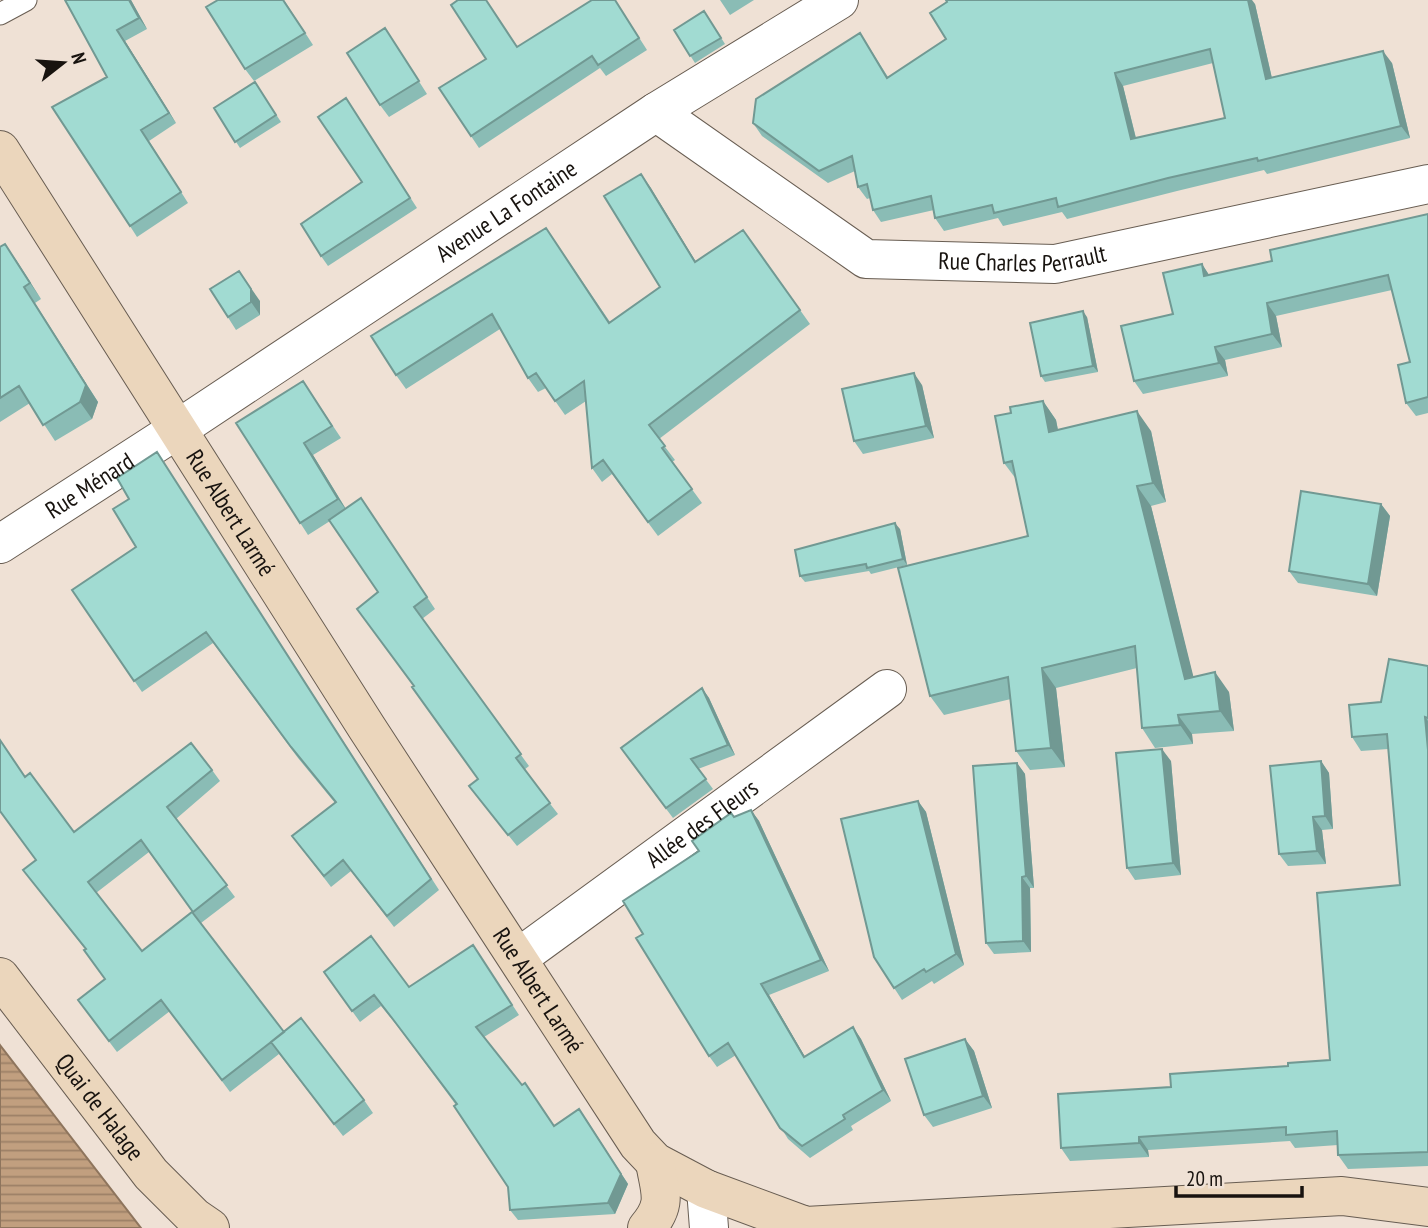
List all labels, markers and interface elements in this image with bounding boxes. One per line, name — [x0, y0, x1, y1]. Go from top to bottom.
north arrow — [28, 28, 98, 98]
text: N — [66, 50, 92, 66]
street label: Avenue La Fontaine — [430, 153, 583, 269]
street label: Rue Charles Perrault — [938, 237, 1109, 279]
street label: Rue Albert Larmé — [179, 444, 283, 582]
street label: Rue Ménard — [39, 446, 140, 525]
street label: Allée des Fleurs — [640, 772, 764, 875]
street label: Rue Albert Larmé — [486, 922, 591, 1059]
street label: Quai de Halage — [49, 1047, 151, 1167]
scale bar — [1176, 1154, 1302, 1198]
text: 20 m — [1186, 1165, 1223, 1192]

